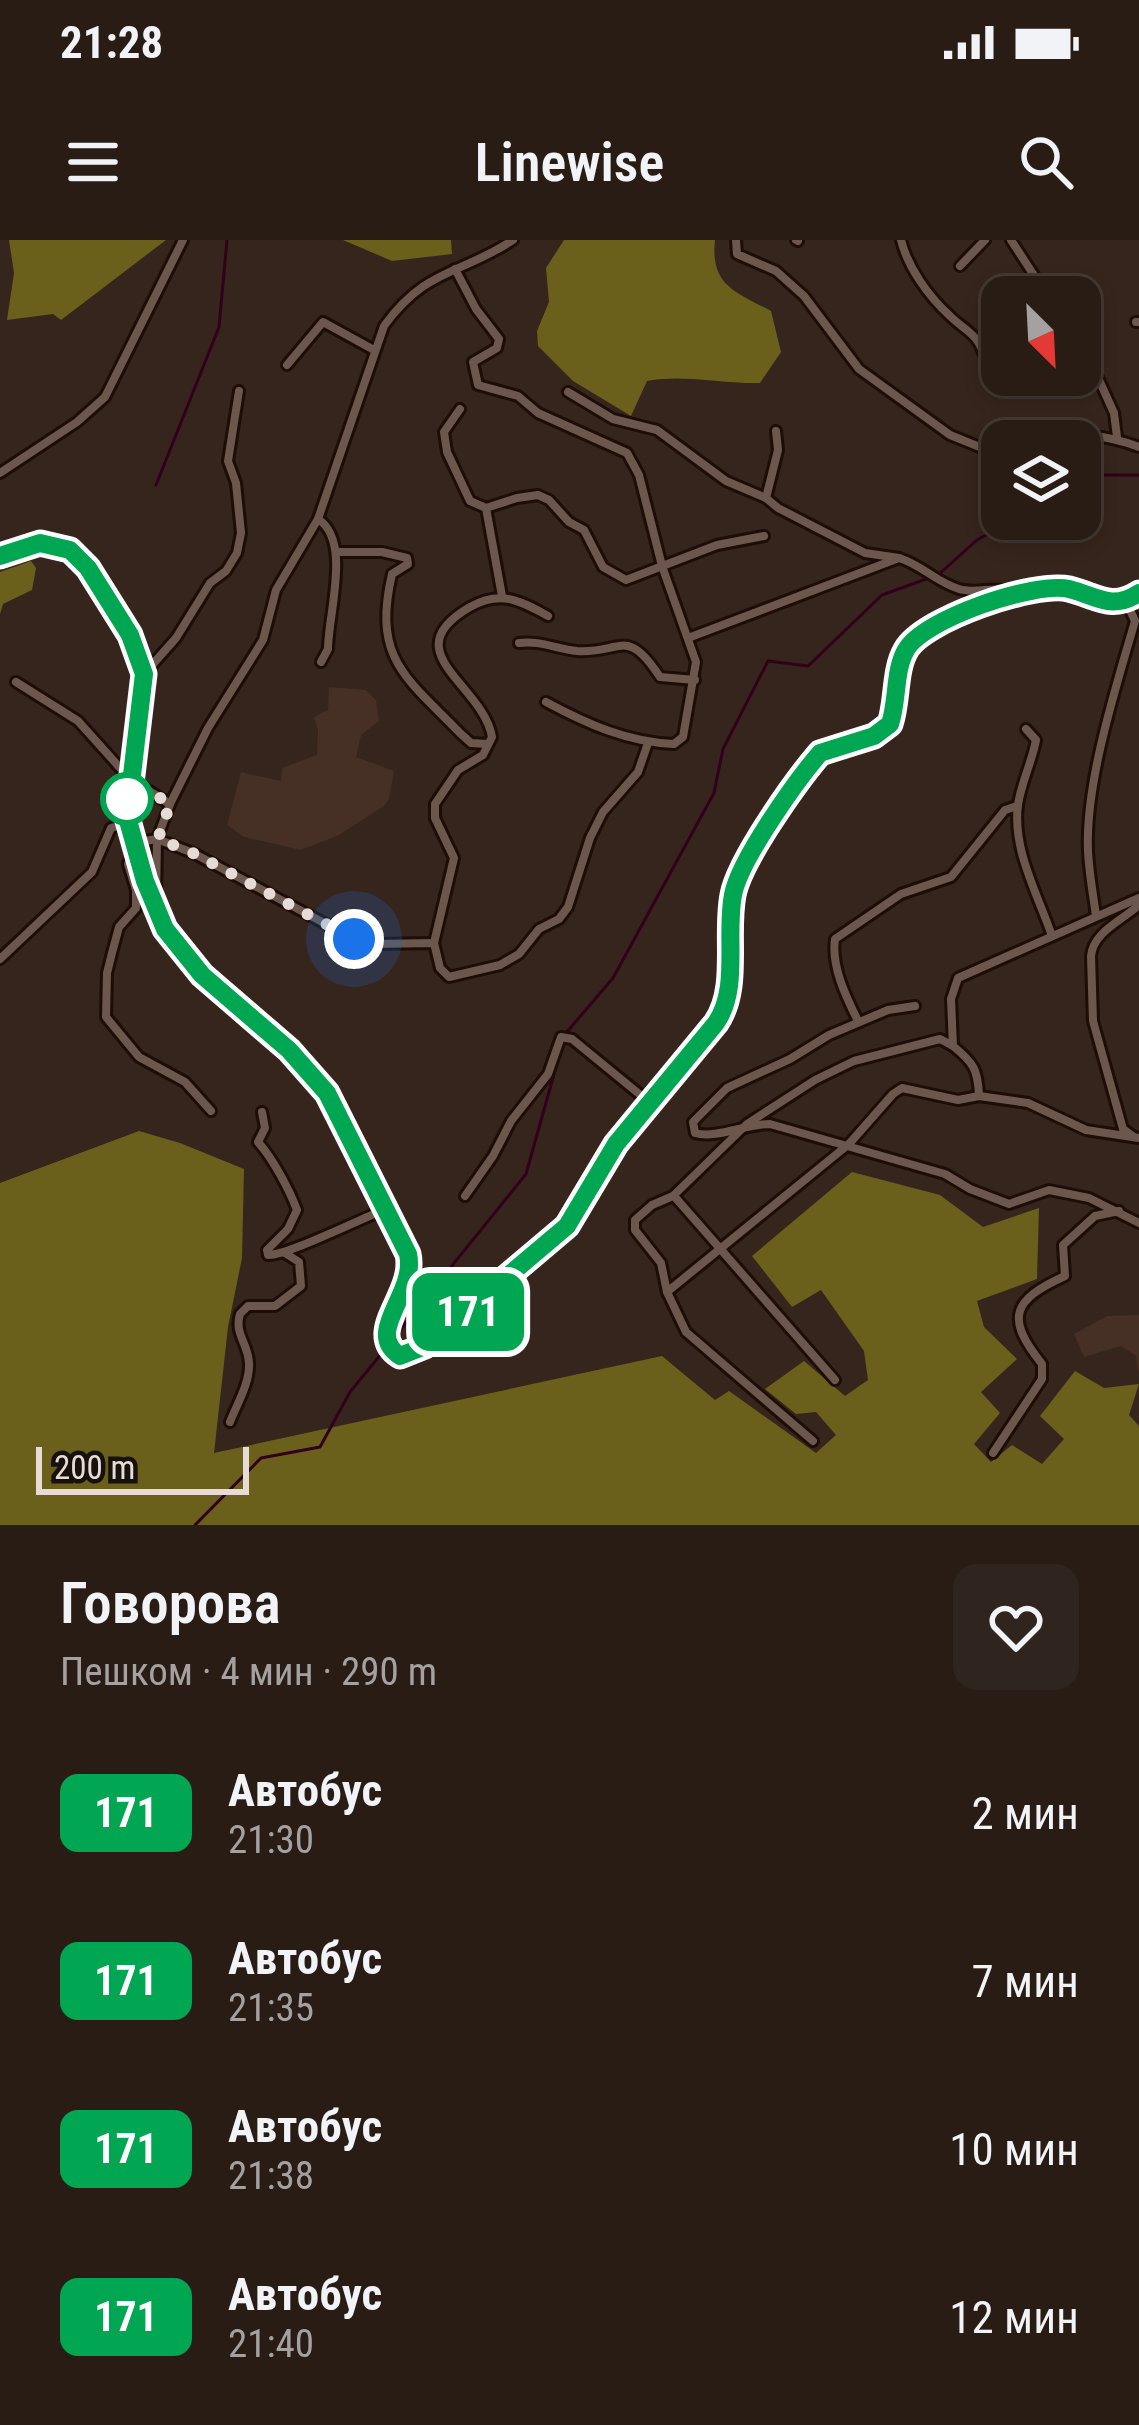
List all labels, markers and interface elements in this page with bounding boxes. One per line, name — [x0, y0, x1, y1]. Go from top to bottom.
text: 21:28 — [60, 16, 163, 69]
icon: menu — [60, 129, 126, 195]
icon: search — [1013, 129, 1079, 195]
text: Linewise — [475, 131, 664, 194]
north arrow — [981, 276, 1101, 396]
map controls — [981, 276, 1101, 540]
button: layers — [981, 420, 1101, 540]
unlabelled marker — [102, 774, 152, 824]
your location — [324, 909, 384, 969]
line badge: 171 — [399, 1273, 537, 1351]
text: 171 — [436, 1287, 500, 1336]
scale bar — [36, 1441, 249, 1494]
text: 200 m — [54, 1448, 135, 1487]
button: heart — [953, 1564, 1079, 1690]
text: Говорова — [60, 1570, 281, 1637]
text: Пешком · 4 мин · 290 m — [60, 1649, 437, 1695]
text: Автобус — [228, 1764, 382, 1817]
text: 2 мин — [972, 1787, 1079, 1840]
text: 171 — [94, 1788, 158, 1837]
text: 21:30 — [228, 1817, 314, 1863]
text: Автобус — [228, 1932, 382, 1985]
text: 7 мин — [972, 1955, 1079, 2008]
text: 171 — [94, 1956, 158, 2005]
text: 21:35 — [228, 1985, 314, 2031]
text: Автобус — [228, 2100, 382, 2153]
text: 10 мин — [949, 2123, 1079, 2176]
text: 171 — [94, 2124, 158, 2173]
text: 21:38 — [228, 2153, 314, 2199]
text: Автобус — [228, 2268, 382, 2321]
text: 12 мин — [949, 2291, 1079, 2344]
text: 171 — [94, 2292, 158, 2341]
text: 21:40 — [228, 2321, 314, 2367]

